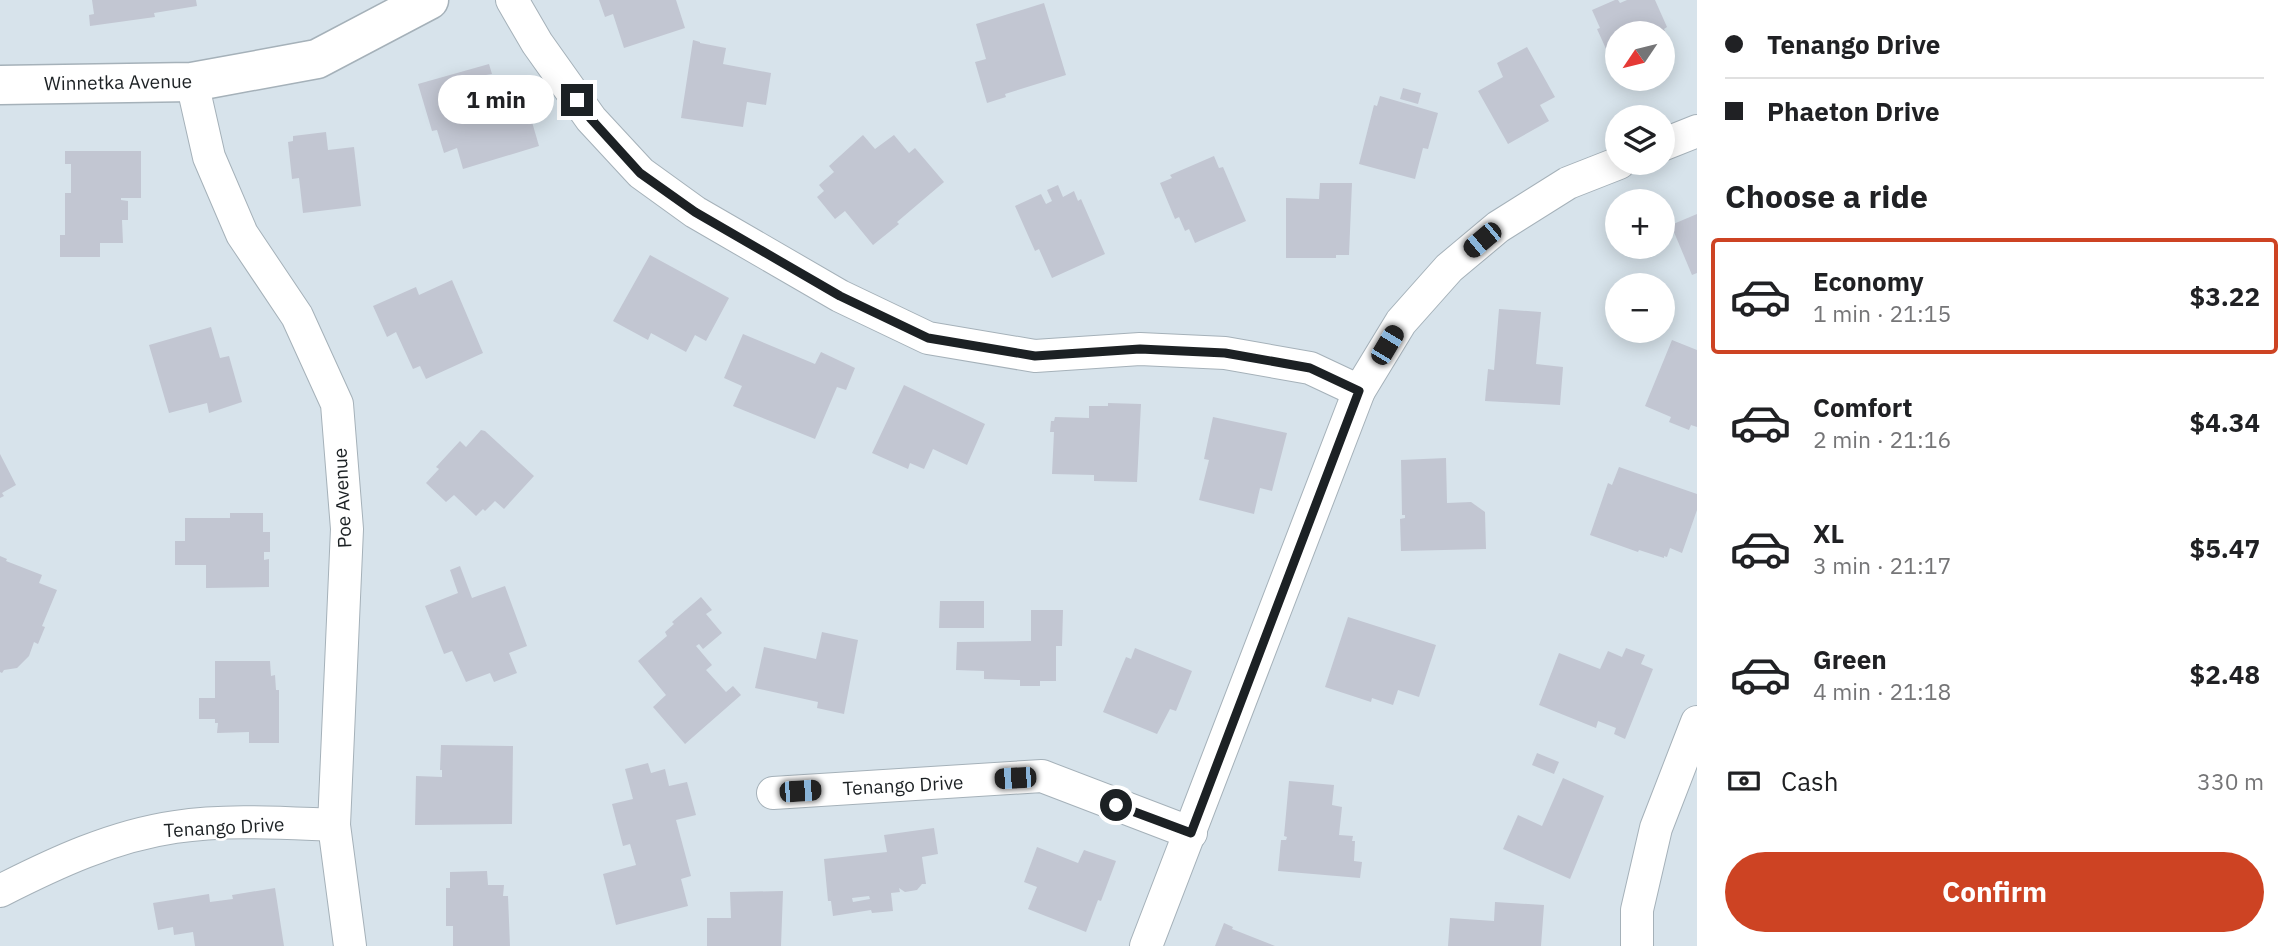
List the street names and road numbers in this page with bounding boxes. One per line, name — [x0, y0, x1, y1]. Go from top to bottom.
street label: Winnetka Avenue — [44, 69, 192, 95]
street label: Poe Avenue — [327, 447, 357, 549]
street label: Tenango Drive — [842, 770, 964, 800]
street label: Tenango Drive — [163, 812, 285, 842]

